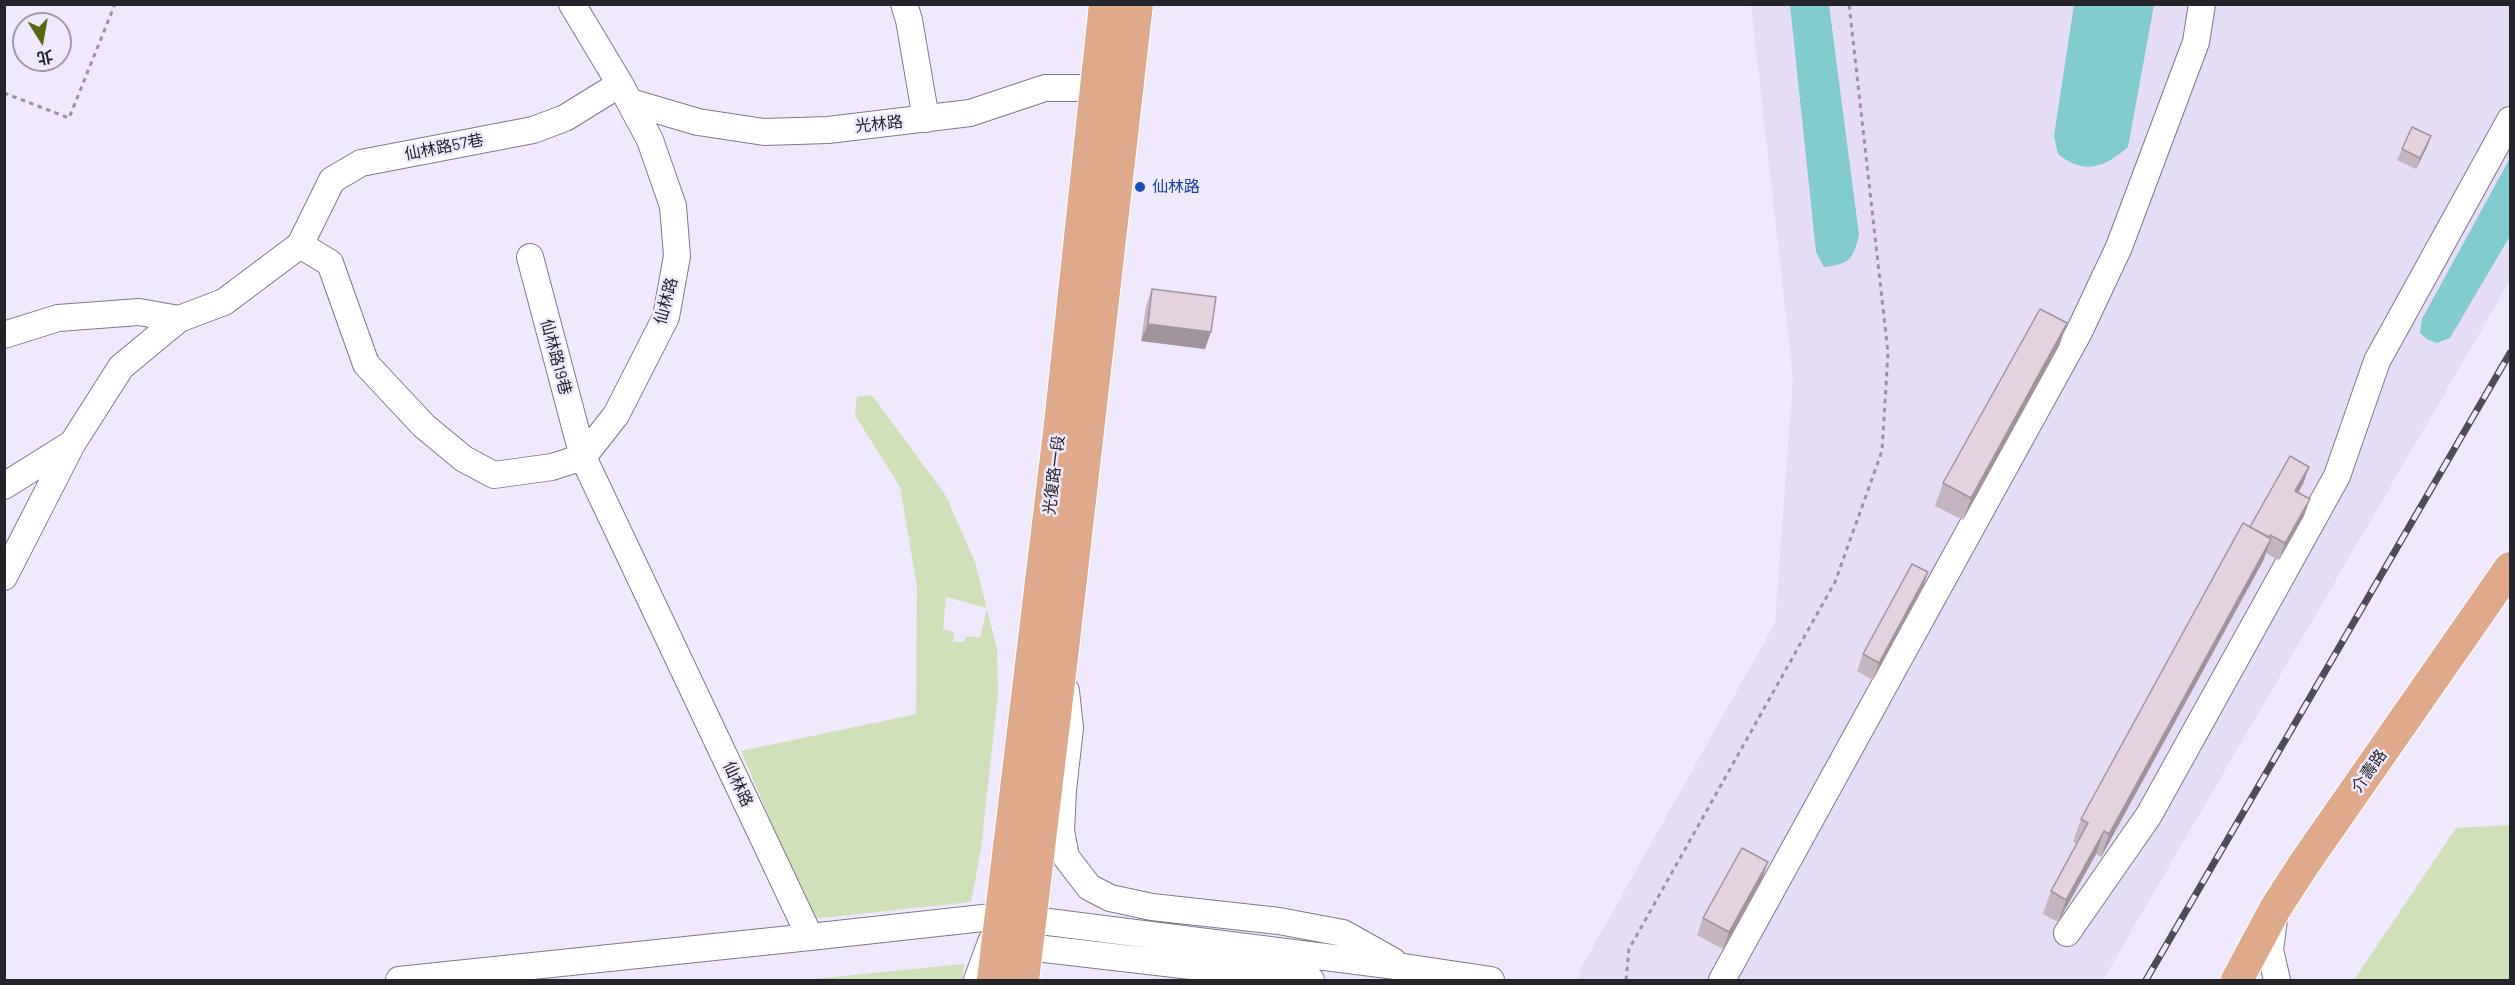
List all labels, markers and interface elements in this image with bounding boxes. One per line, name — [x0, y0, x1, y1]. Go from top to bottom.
north arrow — [12, 12, 72, 72]
text: 北 — [35, 47, 55, 69]
street label: 光林路 — [854, 112, 904, 136]
street label: 仙林路57巷 — [403, 130, 485, 164]
place label: 仙林路 — [1152, 177, 1200, 197]
marker: 仙林路 — [1133, 180, 1147, 194]
street label: 仙林路 — [651, 275, 681, 327]
street label: 仙林路19巷 — [537, 317, 575, 397]
street label: 光復路一段 — [1040, 434, 1068, 516]
street label: 介壽路 — [2347, 746, 2391, 796]
street label: 仙林路 — [719, 758, 757, 810]

